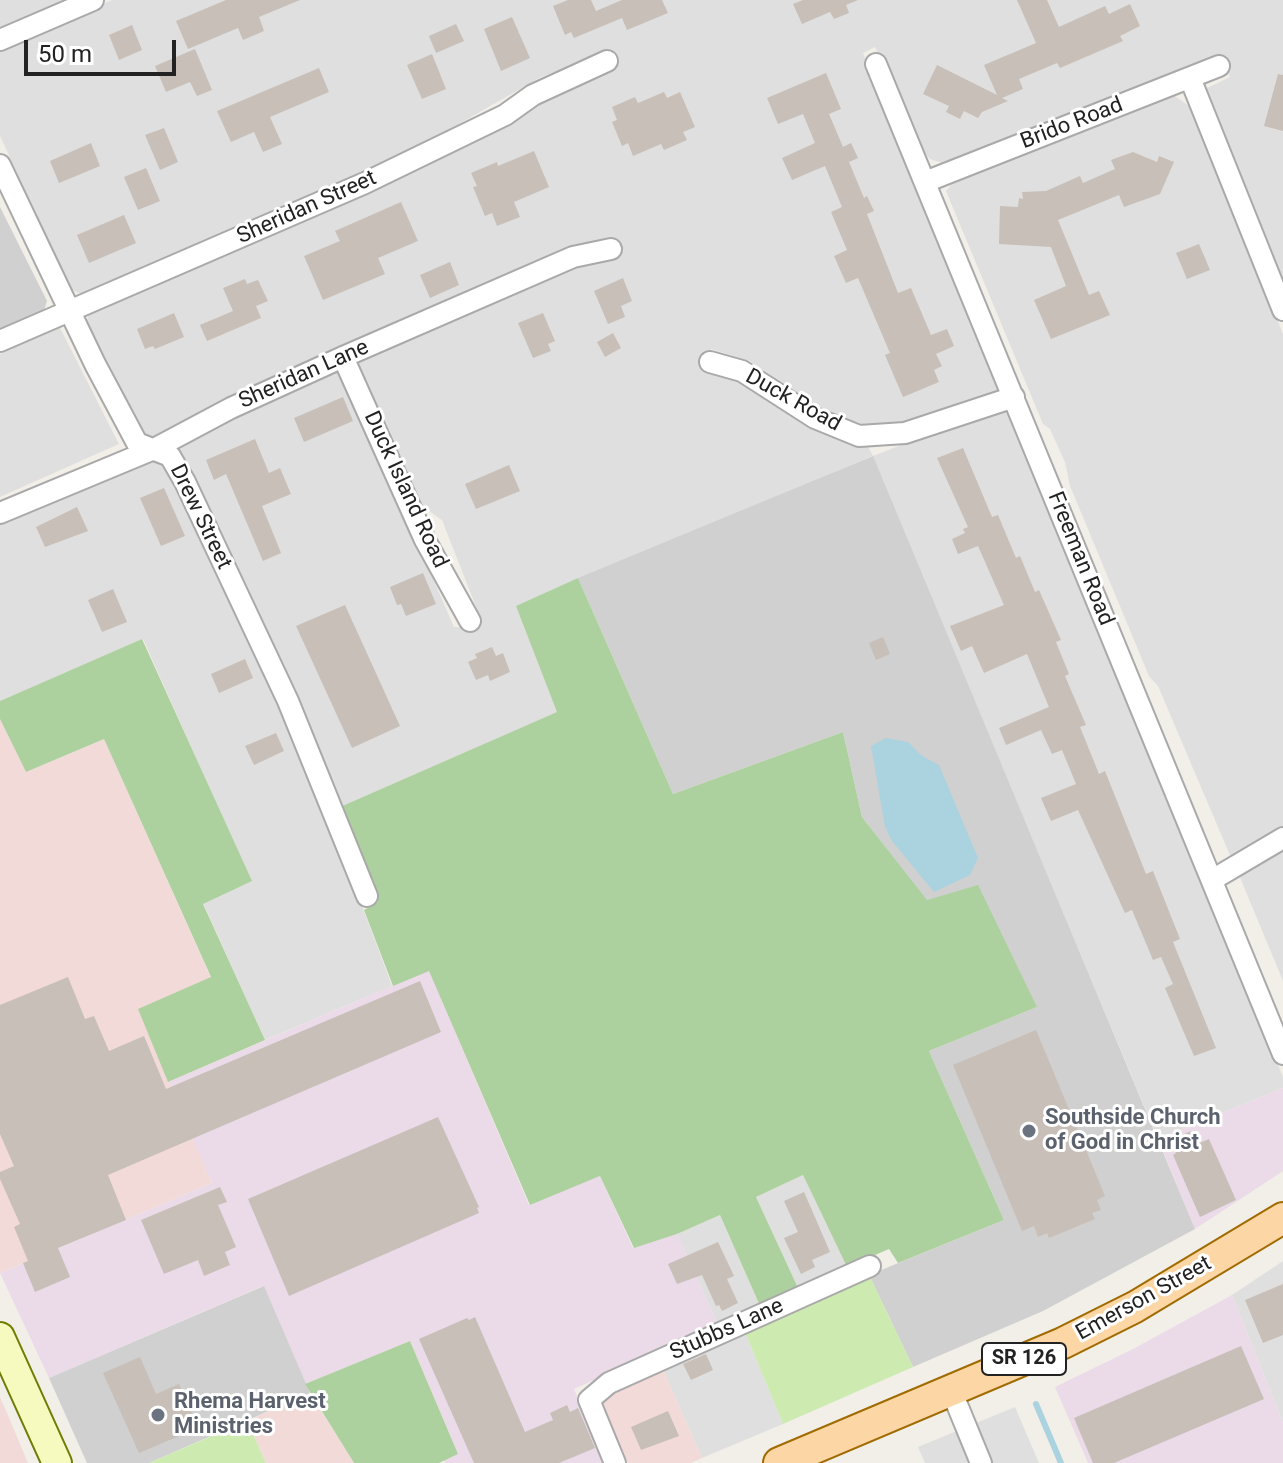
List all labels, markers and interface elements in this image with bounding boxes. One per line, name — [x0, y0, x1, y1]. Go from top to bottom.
scale bar — [28, 24, 180, 74]
text: 50 m — [38, 40, 92, 68]
street label: Brido Road — [1017, 92, 1127, 156]
street label: Sheridan Street — [233, 166, 381, 250]
street label: Sheridan Lane — [235, 335, 373, 415]
street label: Duck Road — [741, 364, 845, 438]
street label: Duck Island Road — [357, 407, 453, 573]
street label: Drew Street — [163, 460, 237, 574]
street label: Freeman Road — [1041, 488, 1119, 630]
place label: Southside Church of God in Christ — [1045, 1105, 1221, 1156]
marker: Southside Church of God in Christ — [1020, 1122, 1038, 1140]
street label: Emerson Street — [1072, 1251, 1216, 1347]
street label: Stubbs Lane — [666, 1293, 788, 1367]
road number: SR 126 — [982, 1343, 1066, 1375]
place label: Rhema Harvest Ministries — [174, 1389, 326, 1440]
marker: Rhema Harvest Ministries — [149, 1406, 167, 1424]

